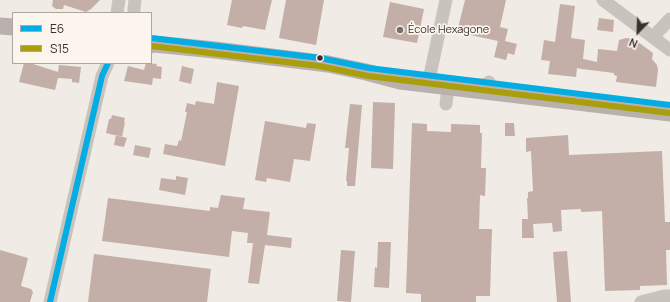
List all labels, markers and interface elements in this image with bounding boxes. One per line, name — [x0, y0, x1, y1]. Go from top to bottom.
legend — [12, 12, 152, 64]
north arrow — [618, 12, 658, 52]
text: E6 — [50, 20, 64, 37]
place label: École Hexagone — [408, 23, 489, 37]
marker: École Hexagone — [395, 25, 405, 35]
text: N — [627, 35, 640, 52]
text: S15 — [50, 40, 69, 57]
unlabelled marker — [315, 53, 325, 63]

